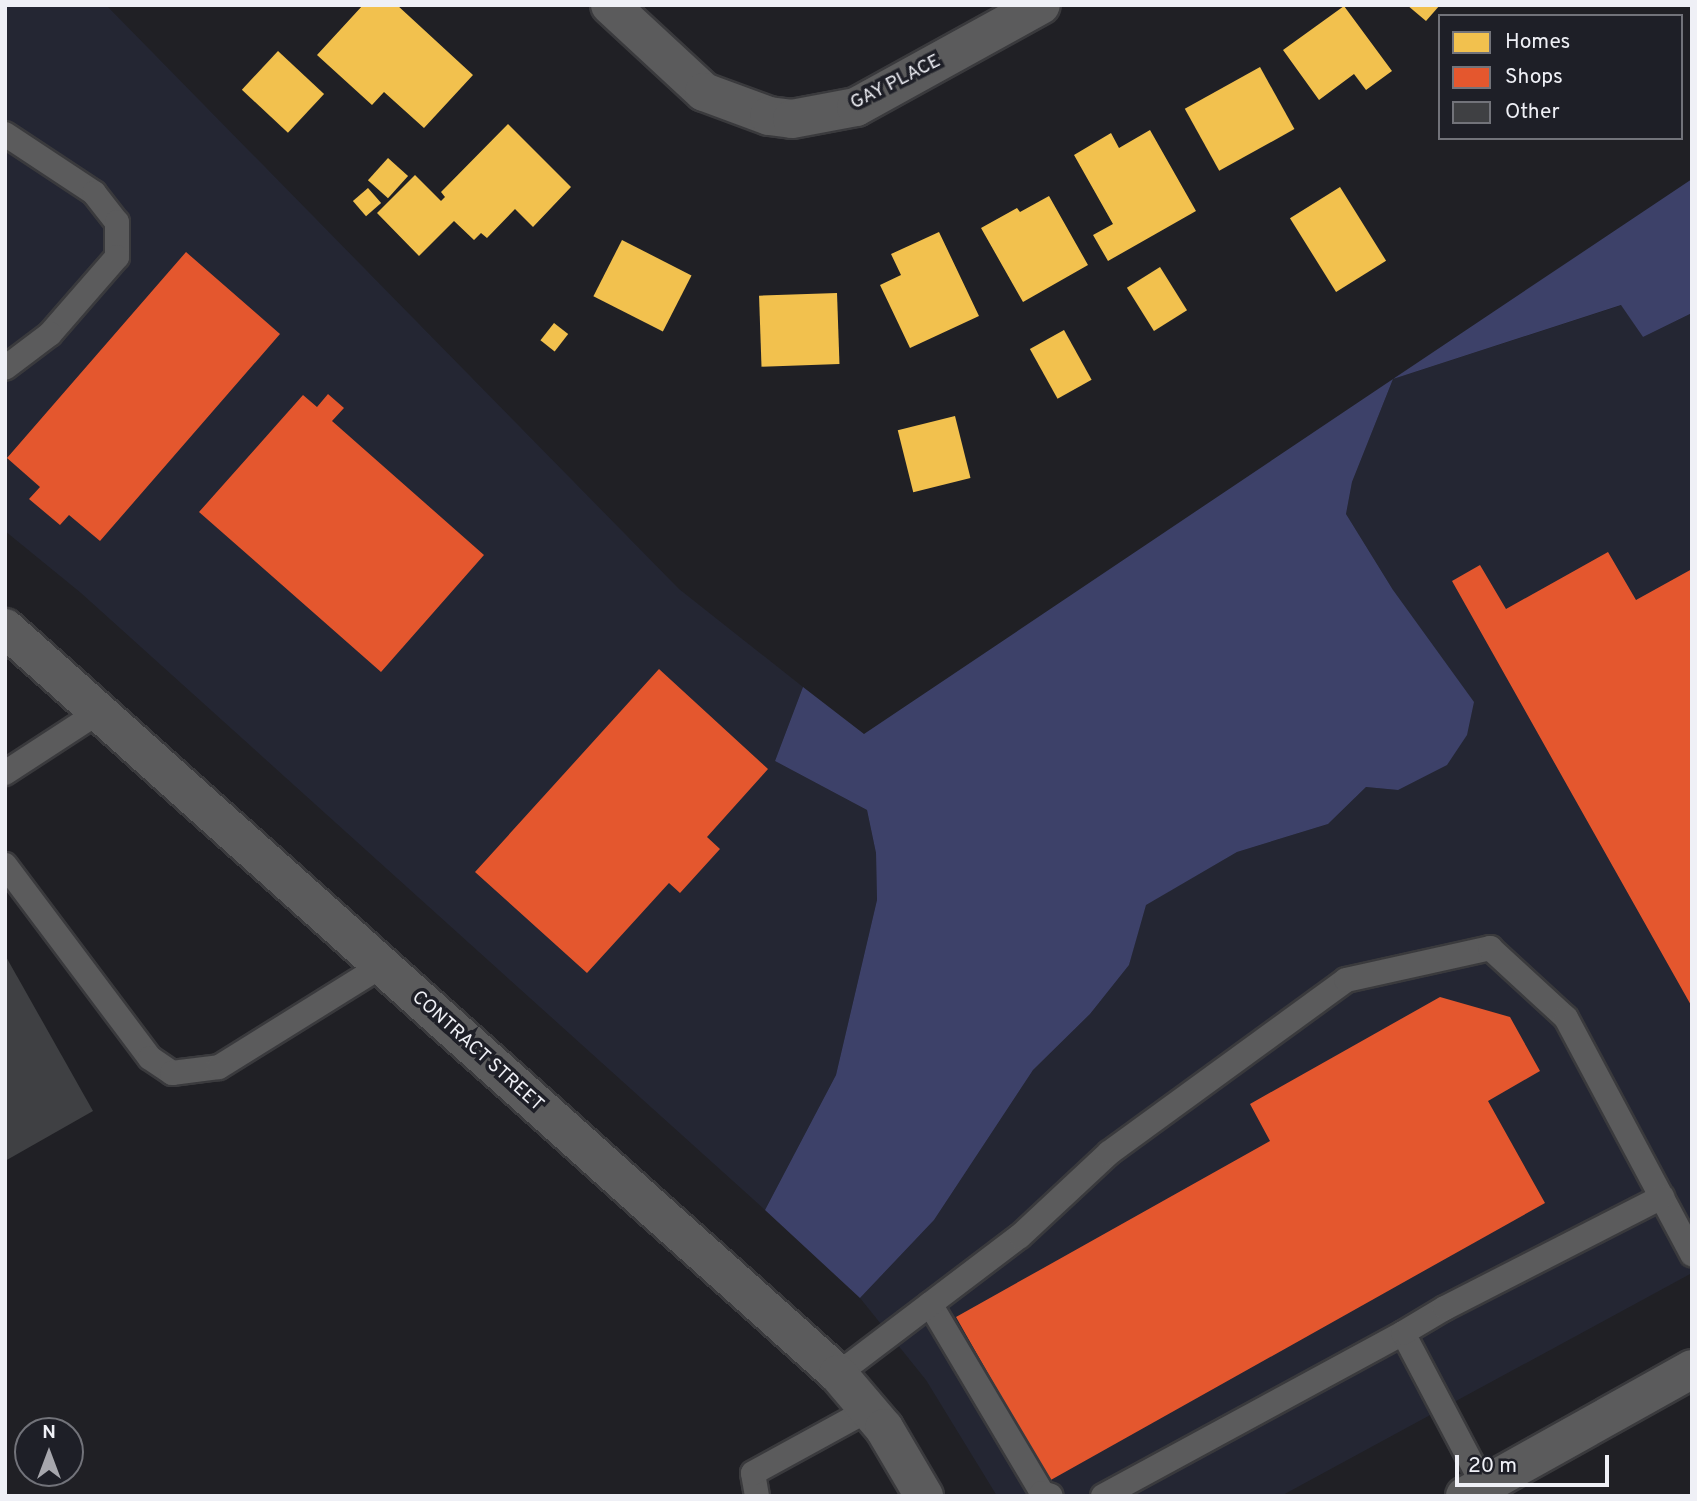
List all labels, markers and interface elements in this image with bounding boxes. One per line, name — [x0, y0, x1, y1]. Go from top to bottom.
legend — [1438, 14, 1683, 140]
text: Homes — [1505, 29, 1570, 56]
street label: GAY PLACE — [847, 50, 945, 116]
text: Shops — [1505, 64, 1563, 91]
text: Other — [1505, 99, 1560, 126]
street label: CONTRACT STREET — [406, 987, 548, 1117]
north arrow — [14, 1417, 84, 1487]
text: N — [42, 1421, 56, 1445]
scale bar — [1459, 1442, 1613, 1486]
text: 20 m — [1468, 1453, 1517, 1480]

